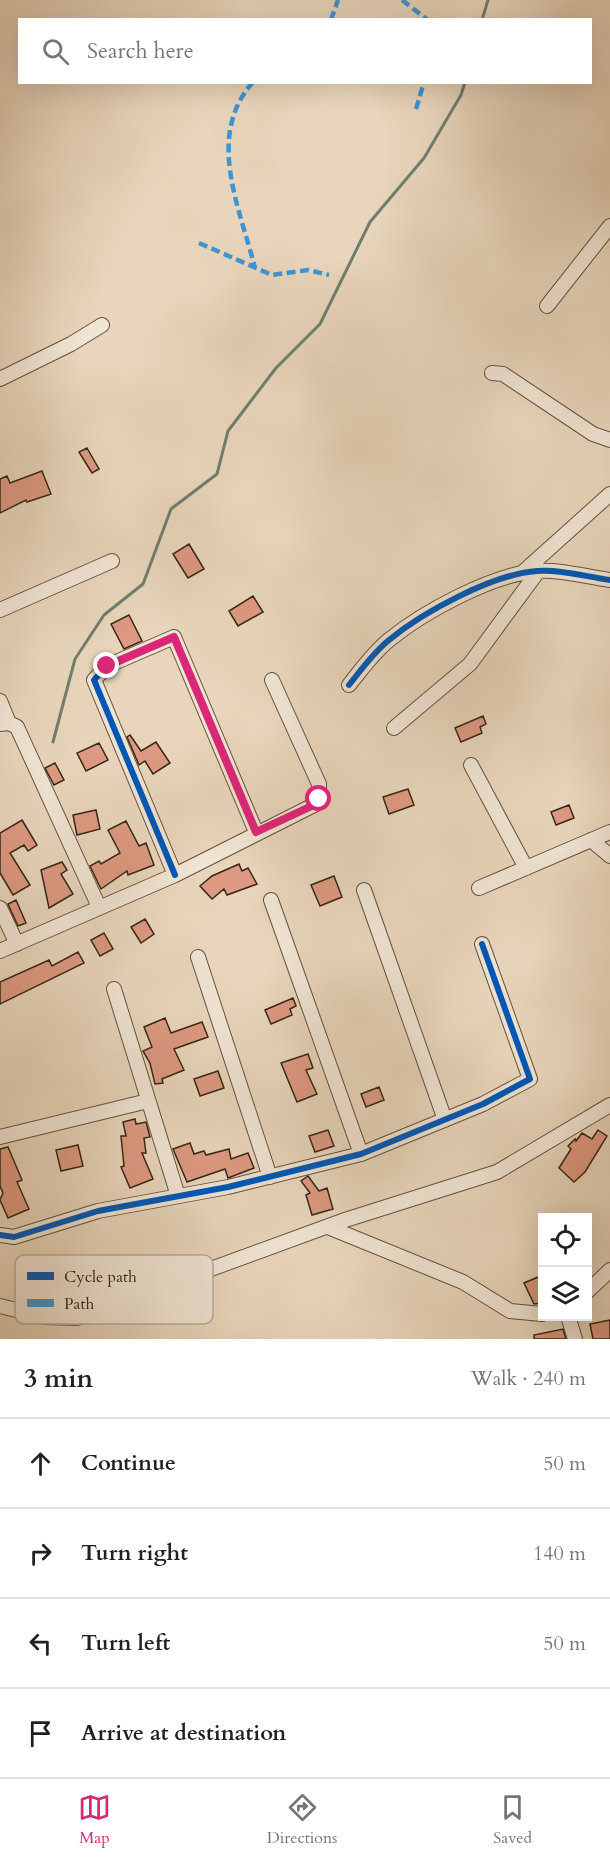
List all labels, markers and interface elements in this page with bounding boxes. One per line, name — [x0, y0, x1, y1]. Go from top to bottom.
search box — [18, 18, 592, 84]
icon: search — [39, 35, 72, 68]
text: Search here — [87, 36, 194, 66]
route end — [93, 652, 119, 678]
route start — [305, 785, 331, 811]
map controls — [538, 1213, 592, 1321]
button: locate — [538, 1213, 592, 1267]
legend — [15, 1255, 213, 1324]
text: Cycle path — [64, 1266, 137, 1288]
button: layers — [538, 1267, 592, 1321]
text: Path — [64, 1293, 94, 1315]
text: 3 min — [24, 1361, 93, 1396]
text: Walk · 240 m — [471, 1365, 586, 1392]
icon: ahead — [24, 1447, 57, 1480]
text: Continue — [81, 1448, 176, 1478]
text: 50 m — [543, 1450, 586, 1477]
icon: right — [24, 1537, 57, 1570]
text: Turn right — [81, 1538, 188, 1568]
text: 140 m — [533, 1540, 586, 1567]
icon: left — [24, 1627, 57, 1660]
text: Turn left — [81, 1628, 170, 1658]
text: 50 m — [543, 1630, 586, 1657]
icon: arrive — [24, 1717, 57, 1750]
text: Arrive at destination — [81, 1718, 286, 1748]
tab: Map — [78, 1791, 111, 1849]
tab: Directions — [267, 1791, 337, 1849]
tab: Saved — [493, 1791, 532, 1849]

